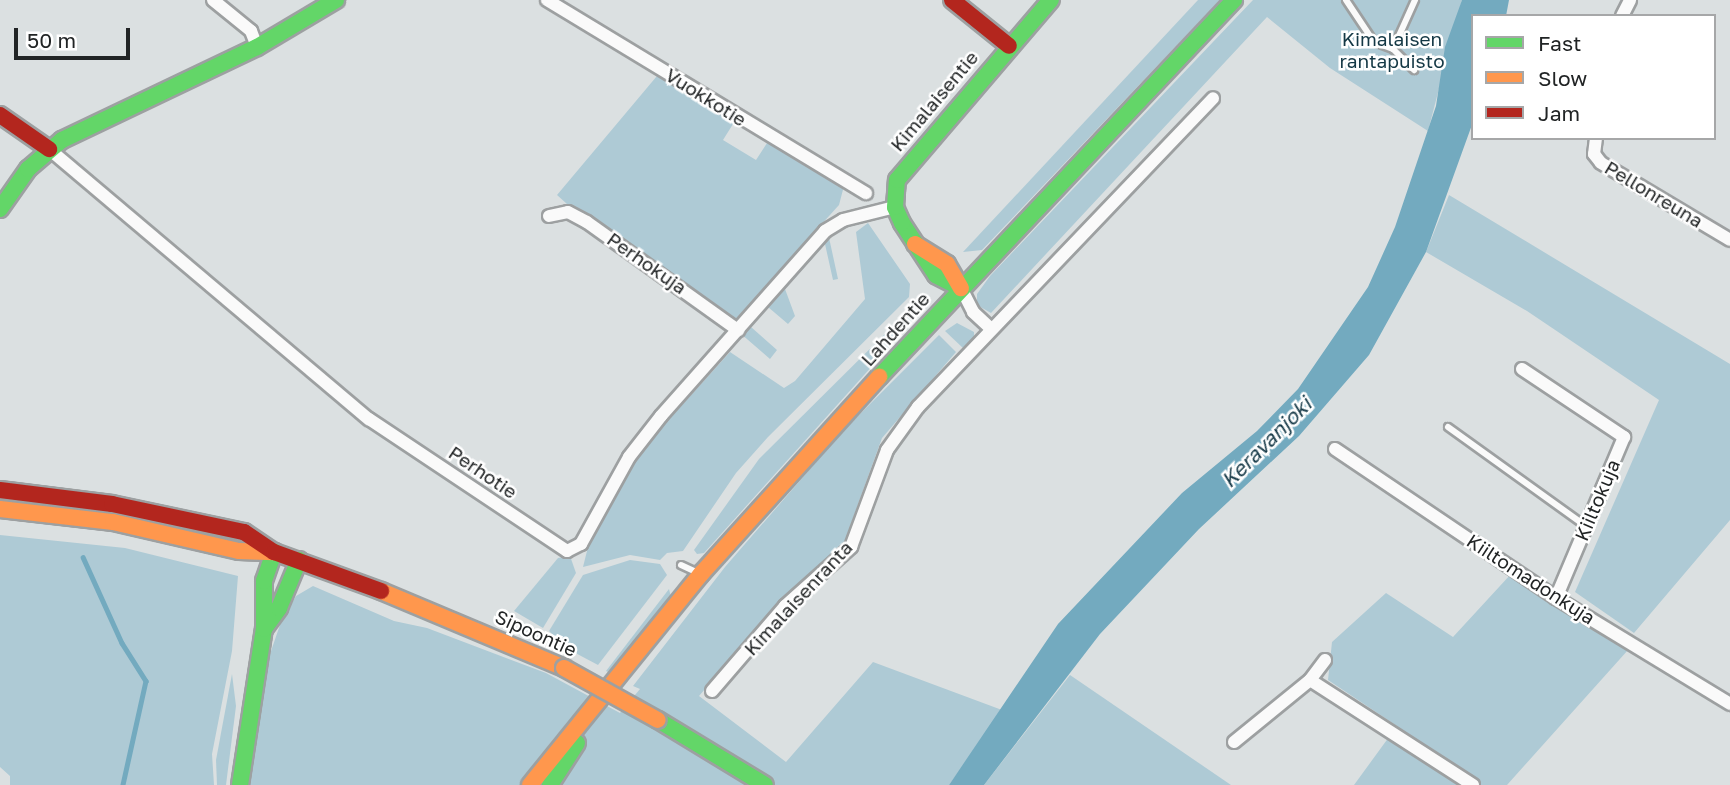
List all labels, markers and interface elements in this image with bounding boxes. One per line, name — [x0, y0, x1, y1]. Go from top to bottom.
scale bar — [18, 14, 133, 58]
legend — [1471, 14, 1716, 140]
text: 50 m — [27, 27, 76, 53]
park label: Kimalaisen rantapuisto — [1339, 28, 1445, 72]
text: Fast — [1538, 30, 1581, 56]
street label: Kimalaisentie — [885, 46, 983, 156]
street label: Vuokkotie — [661, 63, 751, 131]
text: Slow — [1538, 65, 1587, 91]
text: Jam — [1538, 100, 1580, 126]
street label: Pellonreuna — [1601, 156, 1707, 232]
street label: Perhokuja — [603, 227, 691, 299]
street label: Lahdentie — [856, 287, 934, 371]
water label: Keravanjoki — [1216, 392, 1316, 492]
street label: Perhotie — [445, 441, 521, 503]
street label: Kiiltokuja — [1570, 456, 1624, 544]
street label: Kiiltomadonkuja — [1463, 529, 1599, 629]
street label: Kimalaisenranta — [739, 536, 857, 660]
street label: Sipoontie — [492, 605, 580, 661]

